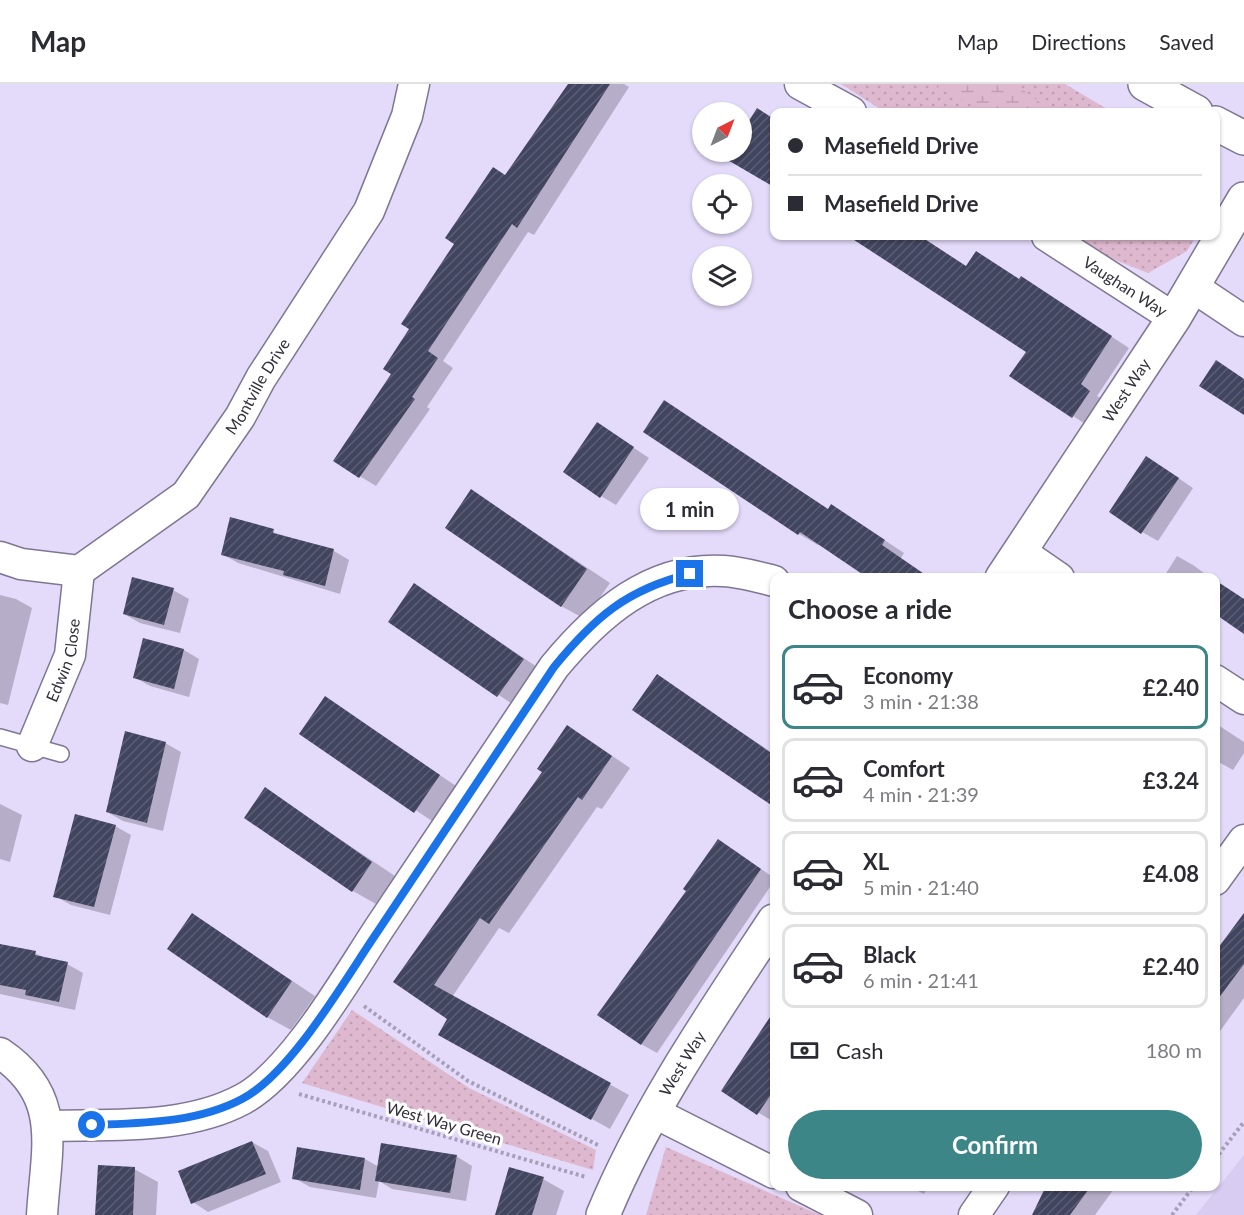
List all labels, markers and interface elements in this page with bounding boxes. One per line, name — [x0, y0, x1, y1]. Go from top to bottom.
text: Map — [30, 24, 86, 58]
text: Map — [957, 29, 998, 54]
text: Directions — [1031, 29, 1126, 54]
text: Saved — [1159, 29, 1214, 54]
north arrow — [692, 102, 752, 162]
map controls — [692, 102, 752, 306]
text: Masefield Drive — [824, 132, 979, 159]
button: locate — [692, 174, 752, 234]
text: Masefield Drive — [824, 190, 979, 217]
button: layers — [692, 246, 752, 306]
street label: Vaughan Way — [1080, 252, 1172, 321]
street label: Montville Drive — [221, 334, 293, 438]
street label: West Way — [1098, 354, 1154, 425]
callout: 1 min — [640, 487, 740, 529]
text: 1 min — [665, 497, 714, 521]
route end — [676, 560, 703, 587]
text: Choose a ride — [788, 592, 952, 625]
street label: Edwin Close — [42, 618, 83, 704]
icon: car — [791, 660, 845, 714]
text: Economy — [863, 662, 953, 689]
text: £2.40 — [1143, 674, 1199, 701]
text: 3 min · 21:38 — [863, 689, 979, 713]
icon: car — [791, 753, 845, 807]
text: Comfort — [863, 755, 945, 782]
text: £3.24 — [1143, 767, 1199, 794]
text: 4 min · 21:39 — [863, 782, 979, 806]
icon: car — [791, 846, 845, 900]
text: XL — [863, 848, 889, 875]
text: £4.08 — [1143, 860, 1199, 887]
text: 5 min · 21:40 — [863, 875, 979, 899]
icon: car — [791, 939, 845, 993]
text: Black — [863, 941, 916, 968]
text: £2.40 — [1143, 953, 1199, 980]
text: 6 min · 21:41 — [863, 968, 979, 992]
street label: West Way — [655, 1027, 709, 1099]
icon: cash — [788, 1034, 821, 1067]
text: Cash — [836, 1037, 883, 1064]
text: 180 m — [1146, 1038, 1202, 1062]
street label: West Way Green — [384, 1097, 504, 1148]
button: Confirm — [788, 1110, 1202, 1179]
route start — [78, 1111, 105, 1138]

